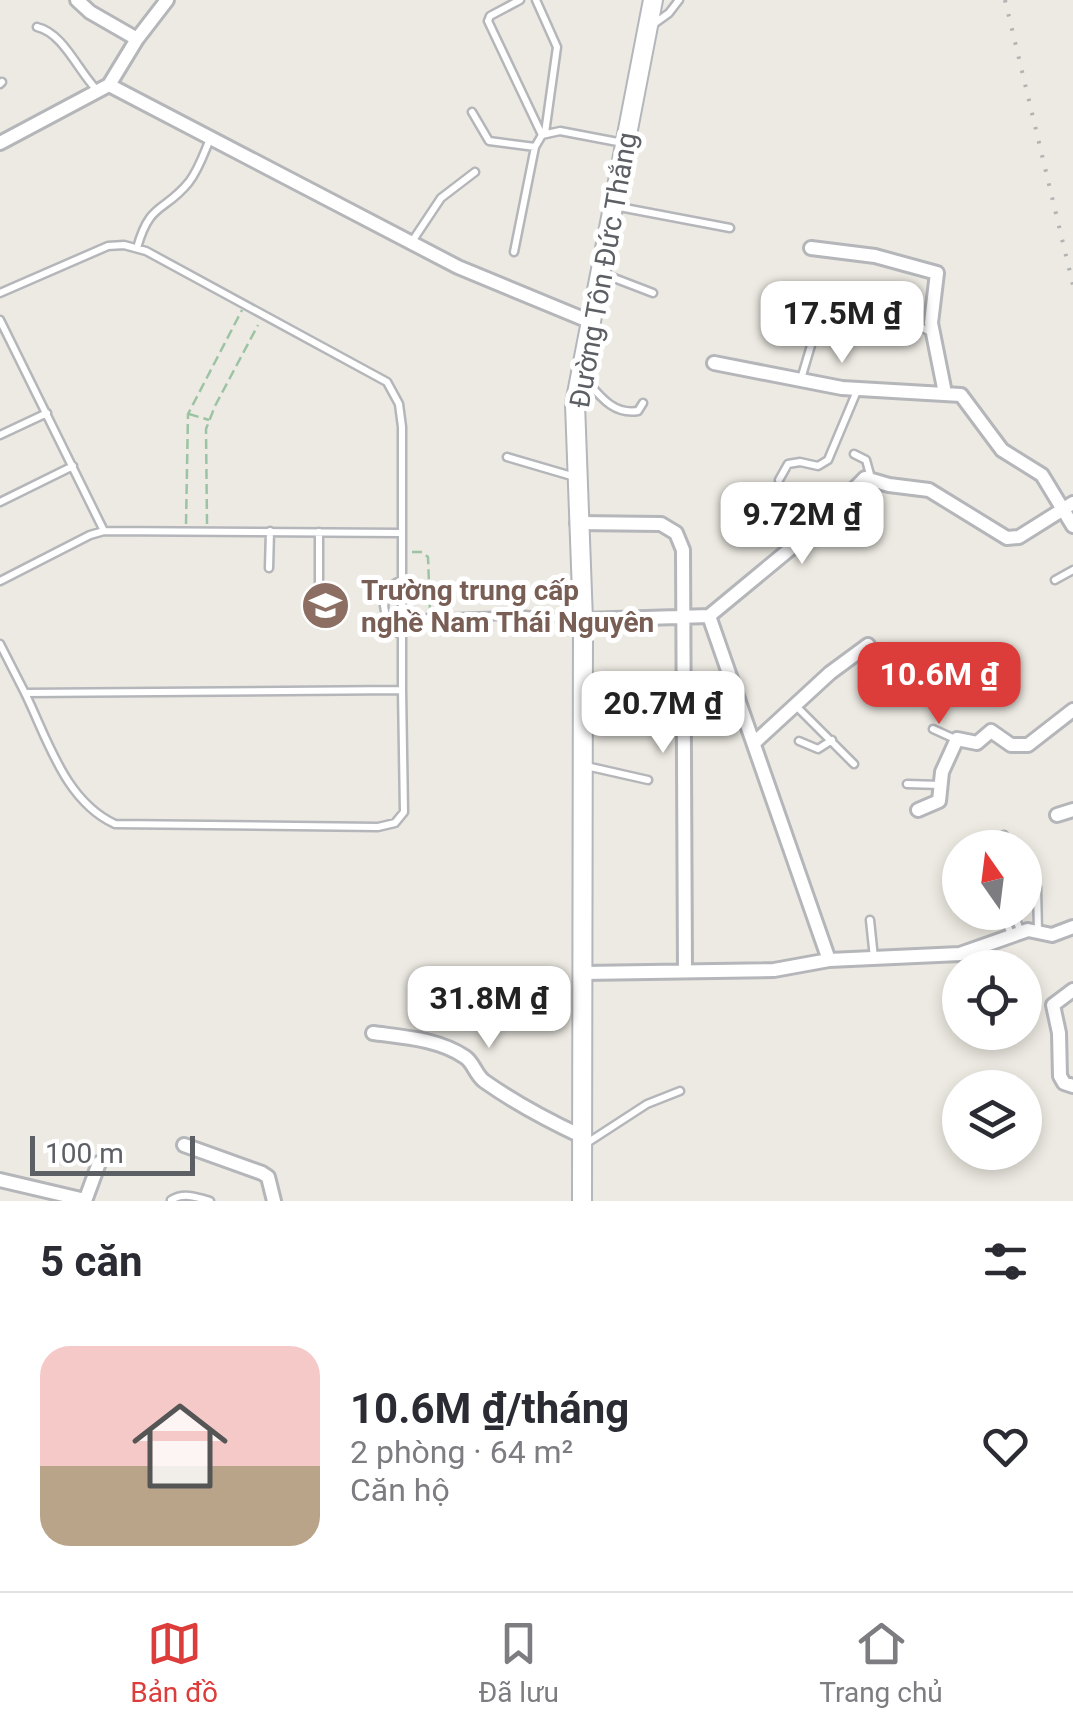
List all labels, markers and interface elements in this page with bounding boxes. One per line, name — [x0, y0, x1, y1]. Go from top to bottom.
street label: Đường Tôn Đức Thắng — [563, 130, 644, 410]
pin: 17.5M ₫ — [750, 281, 934, 366]
text: 17.5M ₫ — [783, 294, 901, 332]
pin: 9.72M ₫ — [710, 482, 894, 567]
text: 9.72M ₫ — [743, 495, 861, 533]
place label: Trường trung cấp nghề Nam Thái Nguyên — [361, 574, 654, 639]
school or university icon: Trường trung cấp nghề Nam Thái Nguyên — [300, 580, 352, 632]
pin: 10.6M ₫ — [847, 642, 1031, 727]
text: 10.6M ₫ — [880, 655, 998, 693]
pin: 20.7M ₫ — [571, 671, 755, 756]
text: 20.7M ₫ — [604, 684, 722, 722]
north arrow — [942, 830, 1042, 930]
map controls — [942, 830, 1042, 1170]
button: locate — [942, 950, 1042, 1050]
pin: 31.8M ₫ — [397, 966, 581, 1051]
text: 31.8M ₫ — [430, 979, 548, 1017]
button: layers — [942, 1070, 1042, 1170]
scale bar — [30, 1131, 195, 1176]
text: 100 m — [45, 1137, 124, 1170]
icon: filters — [978, 1234, 1033, 1289]
text: 5 căn — [40, 1237, 142, 1286]
text: 10.6M ₫/tháng — [350, 1384, 629, 1433]
icon: home — [120, 1386, 240, 1506]
icon: heart — [978, 1419, 1033, 1474]
text: 2 phòng · 64 m² — [350, 1433, 573, 1471]
text: Căn hộ — [350, 1471, 450, 1509]
tab: Bản đồ — [130, 1616, 218, 1709]
tab: Đã lưu — [478, 1616, 559, 1709]
tab: Trang chủ — [819, 1616, 943, 1709]

